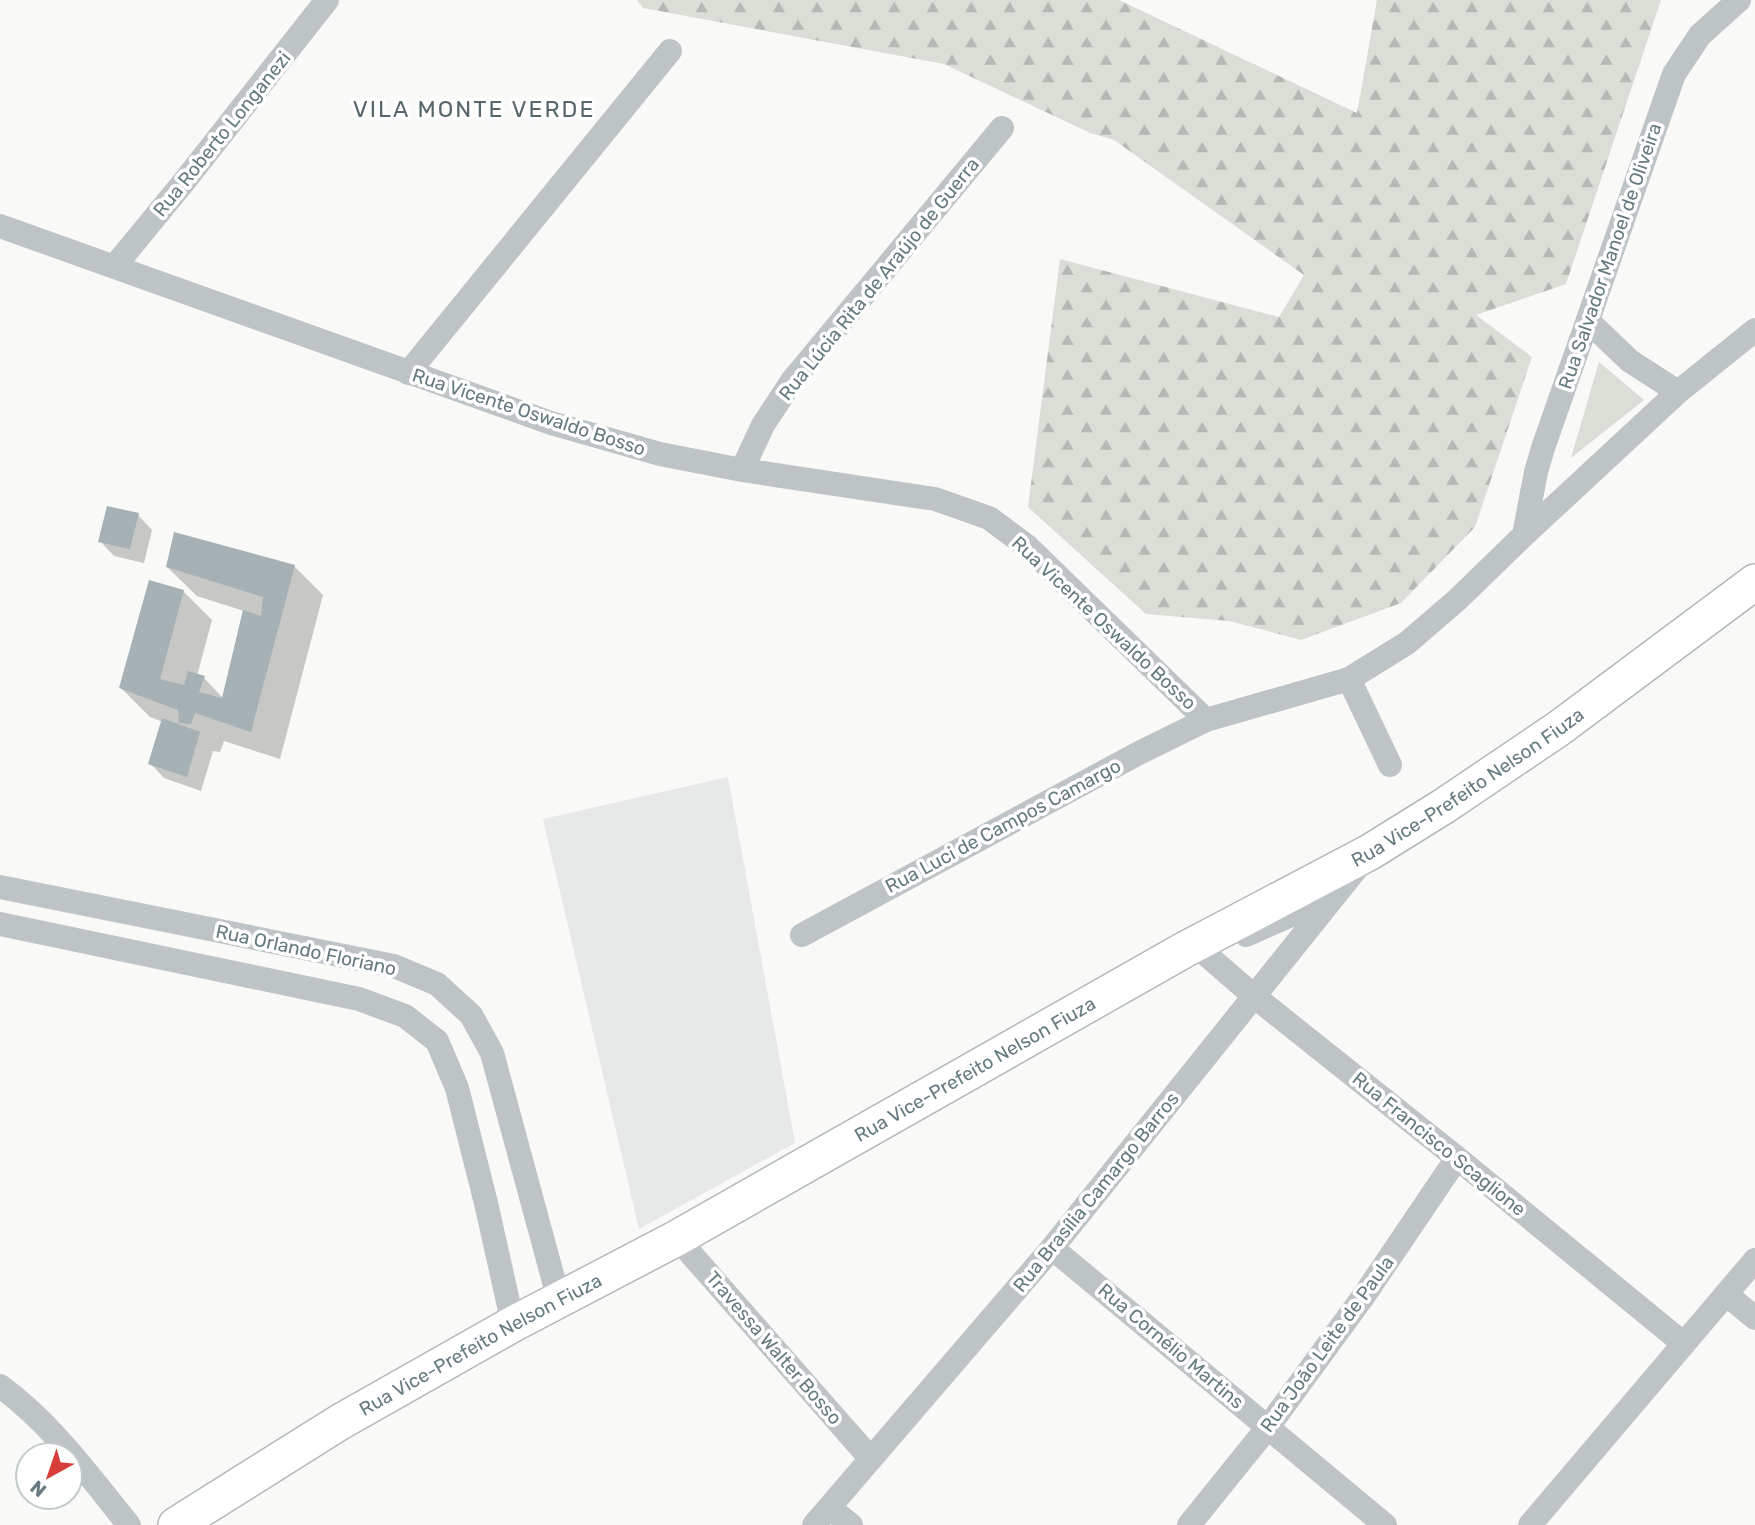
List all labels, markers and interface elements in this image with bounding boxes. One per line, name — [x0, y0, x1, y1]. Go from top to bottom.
street label: Rua Roberto Longanezi — [148, 47, 296, 221]
district label: VILA MONTE VERDE — [353, 95, 595, 123]
street label: Rua Salvador Manoel de Oliveira — [1554, 120, 1666, 392]
street label: Rua Lúcia Rita de Araújo de Guerra — [774, 153, 984, 405]
street label: Rua Vicente Oswaldo Bosso — [409, 363, 649, 461]
street label: Rua Vicente Oswaldo Bosso — [1007, 531, 1201, 715]
street label: Rua Vice-Prefeito Nelson Fiuza — [1347, 702, 1588, 871]
street label: Rua Luci de Campos Camargo — [881, 754, 1125, 898]
street label: Rua Orlando Floriano — [214, 920, 398, 980]
street label: Rua Vice-Prefeito Nelson Fiuza — [850, 991, 1099, 1146]
street label: Rua Francisco Scaglione — [1348, 1067, 1530, 1221]
street label: Rua Brasília Camargo Barros — [1008, 1087, 1184, 1297]
street label: Rua João Leite de Paula — [1255, 1251, 1399, 1437]
street label: Travessa Walter Bosso — [701, 1267, 847, 1429]
street label: Rua Vice-Prefeito Nelson Fiuza — [355, 1268, 605, 1420]
street label: Rua Cornélio Martins — [1094, 1278, 1248, 1414]
north arrow — [14, 1441, 84, 1511]
text: N — [26, 1475, 51, 1502]

